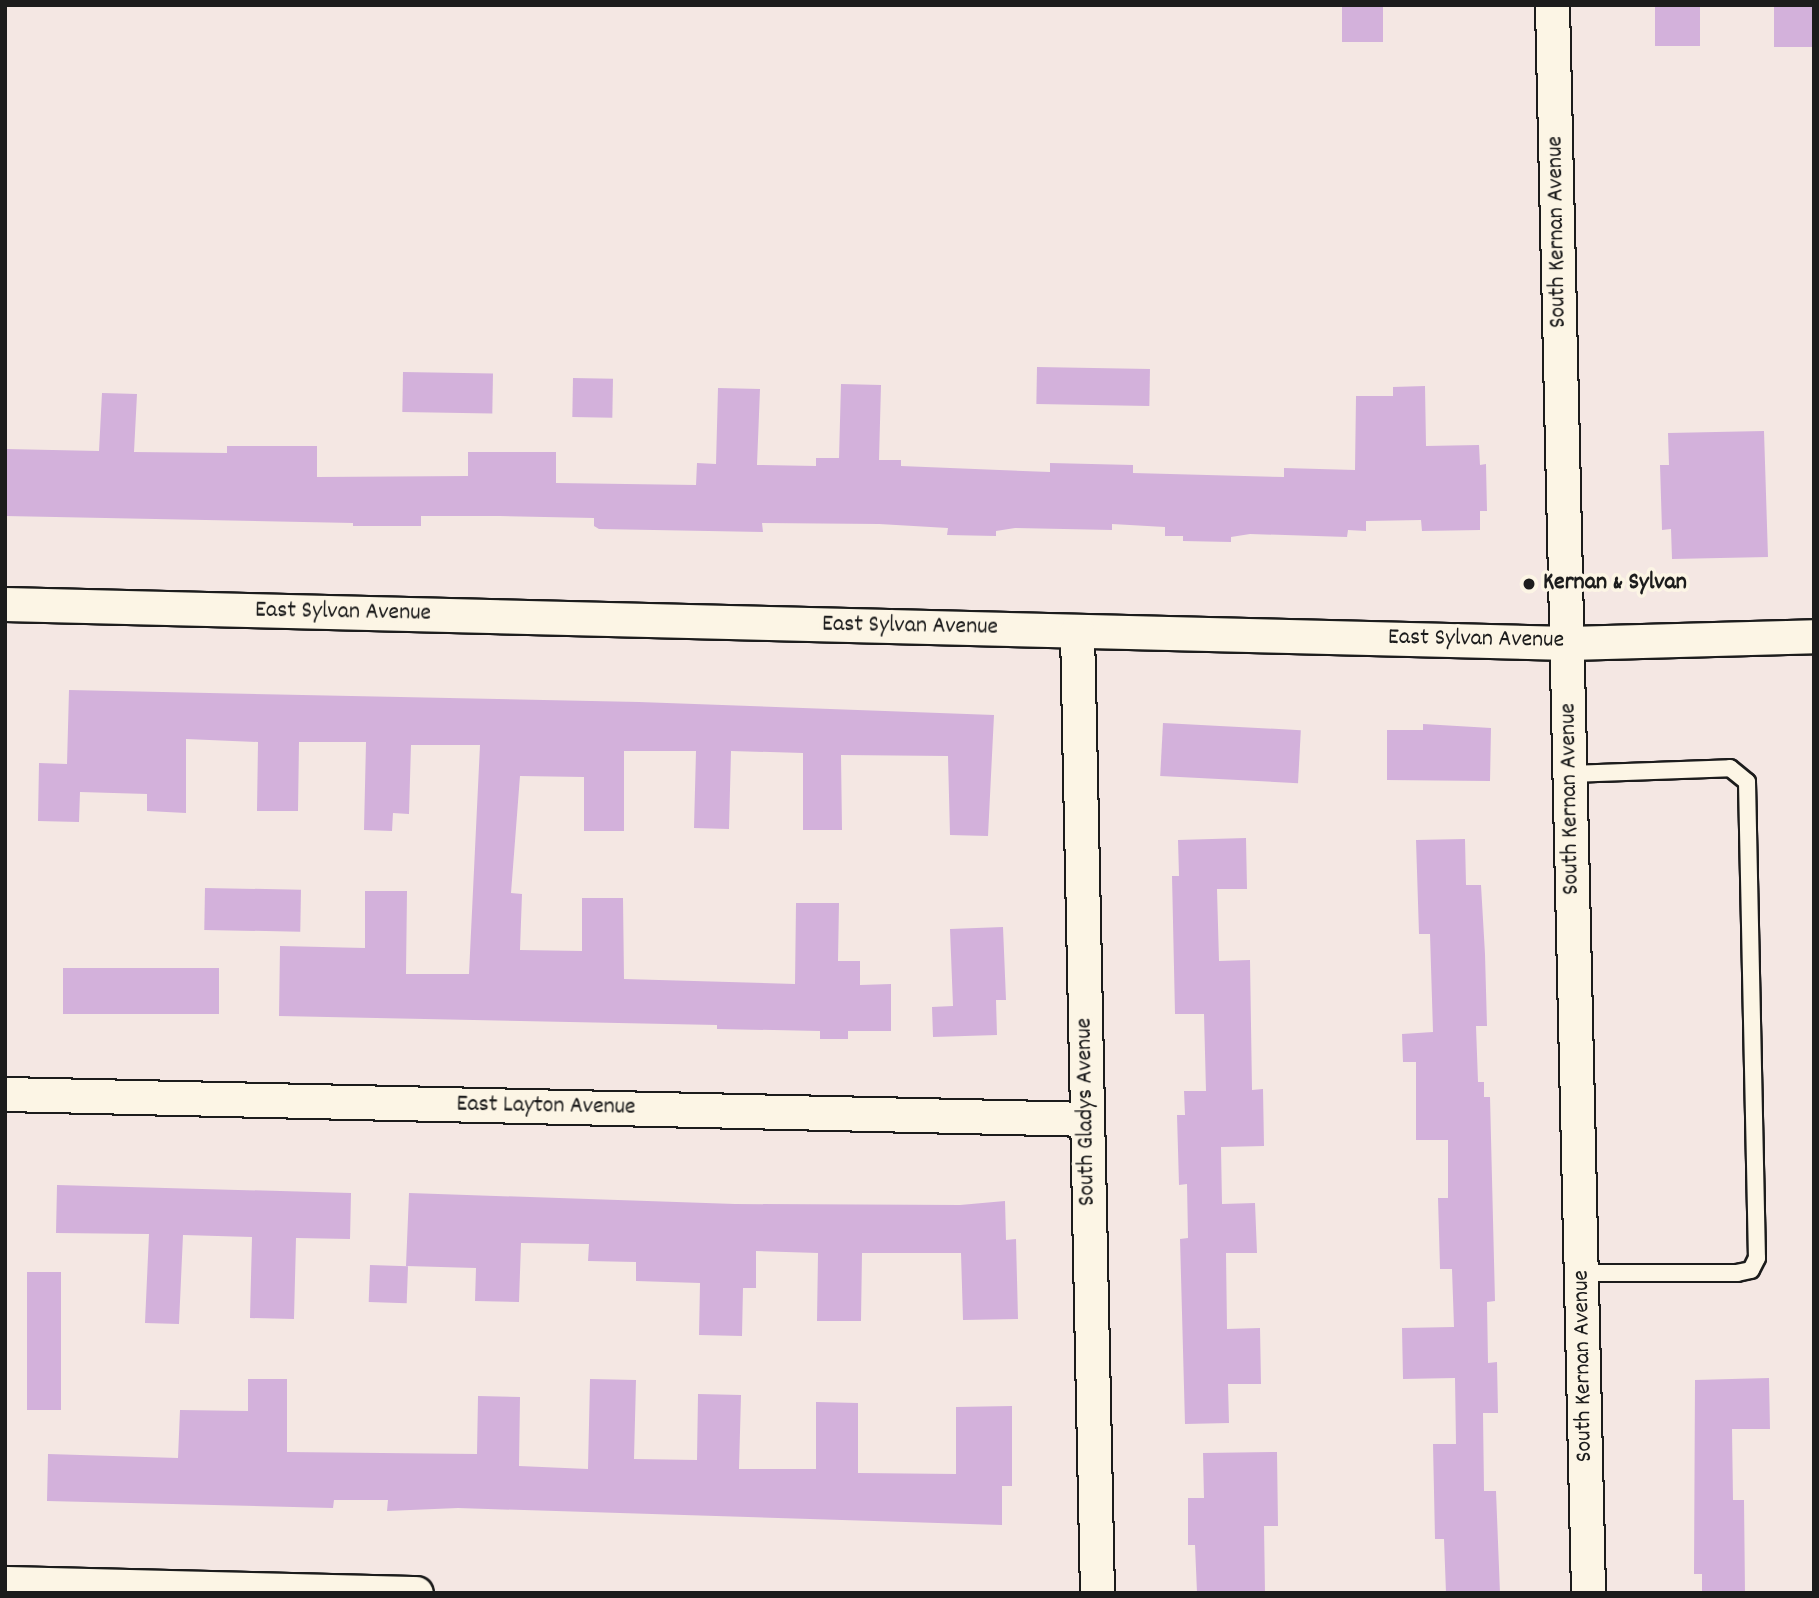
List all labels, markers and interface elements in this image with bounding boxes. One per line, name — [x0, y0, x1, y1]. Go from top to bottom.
street label: South Kernan Avenue — [1542, 136, 1574, 328]
place label: Kernan & Sylvan — [1543, 570, 1687, 598]
marker: Kernan & Sylvan — [1521, 576, 1537, 592]
street label: East Sylvan Avenue — [255, 597, 431, 629]
street label: East Sylvan Avenue — [822, 611, 998, 643]
street label: East Sylvan Avenue — [1388, 624, 1564, 656]
street label: South Kernan Avenue — [1555, 703, 1587, 895]
street label: South Gladys Avenue — [1071, 1018, 1103, 1206]
street label: East Layton Avenue — [456, 1091, 636, 1123]
street label: South Kernan Avenue — [1568, 1270, 1600, 1462]

